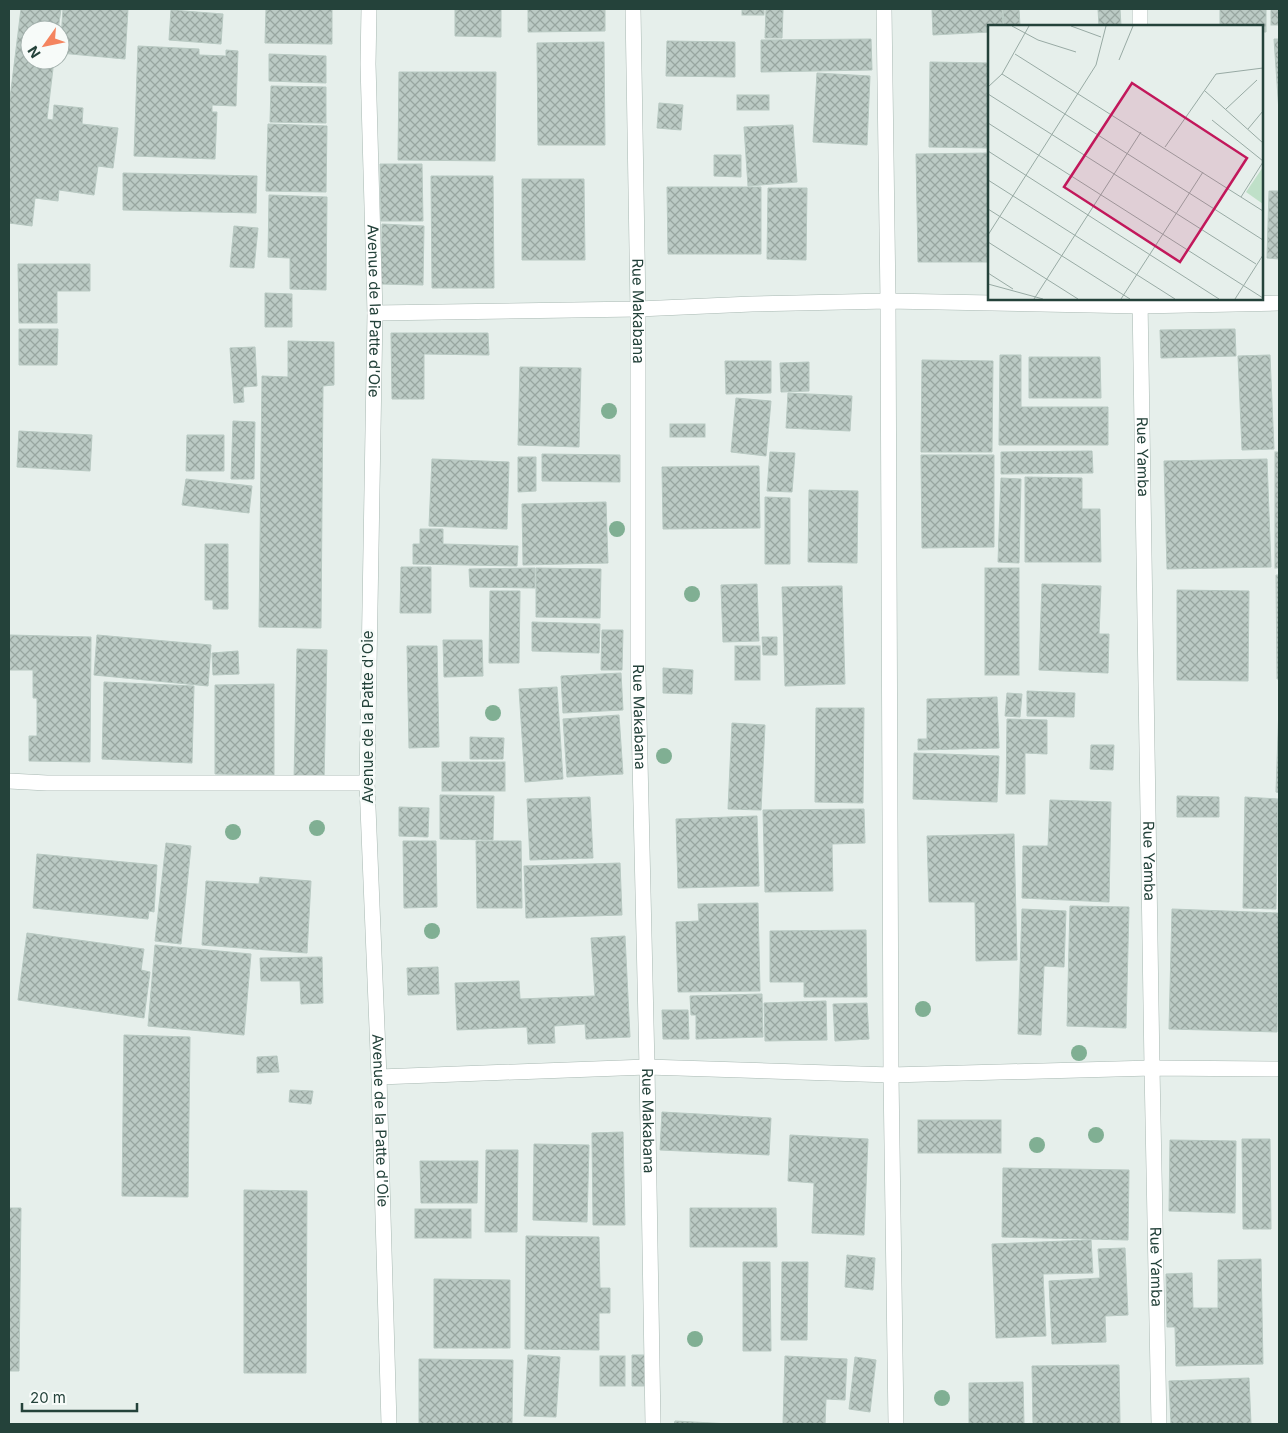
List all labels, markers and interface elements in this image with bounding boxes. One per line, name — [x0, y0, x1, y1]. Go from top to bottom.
north arrow — [20, 20, 70, 70]
inset map — [988, 25, 1263, 300]
text: N — [24, 43, 44, 61]
street label: Avenue de la Patte d'Oie — [364, 224, 385, 398]
street label: Rue Makabana — [628, 258, 648, 364]
street label: Rue Yamba — [1133, 417, 1153, 497]
street label: Avenue de la Patte d'Oie — [358, 630, 377, 804]
street label: Rue Makabana — [629, 664, 650, 770]
street label: Rue Yamba — [1139, 821, 1159, 901]
street label: Avenue de la Patte d'Oie — [368, 1034, 393, 1207]
street label: Rue Makabana — [638, 1068, 659, 1174]
street label: Rue Yamba — [1146, 1227, 1167, 1307]
scale bar — [22, 1380, 138, 1412]
text: 20 m — [30, 1388, 66, 1407]

